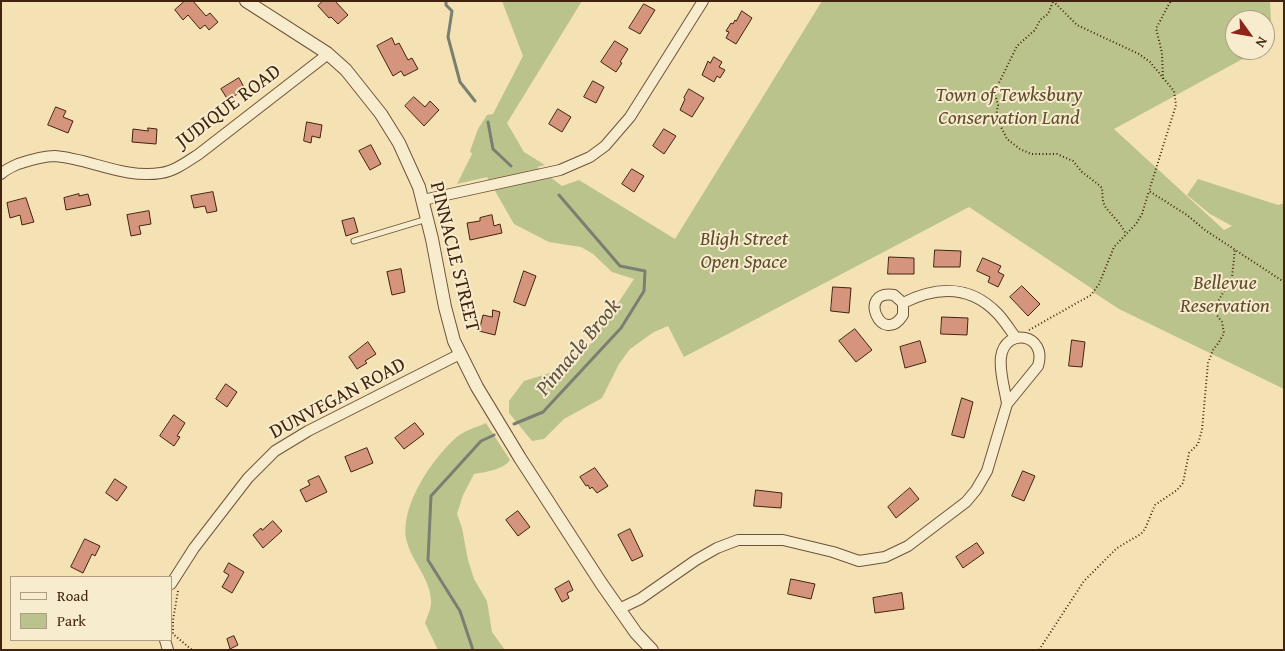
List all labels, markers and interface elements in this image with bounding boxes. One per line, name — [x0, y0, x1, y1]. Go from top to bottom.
north arrow — [1225, 10, 1275, 60]
text: N — [1251, 33, 1273, 52]
street label: JUDIQUE ROAD — [172, 60, 286, 154]
park label: Town of Tewksbury Conservation Land — [935, 84, 1083, 131]
street label: PINNACLE STREET — [424, 179, 484, 335]
park label: Bligh Street Open Space — [700, 228, 788, 275]
park label: Bellevue Reservation — [1180, 272, 1270, 319]
water label: Pinnacle Brook — [531, 294, 627, 402]
street label: DUNVEGAN ROAD — [266, 353, 410, 445]
legend — [10, 576, 172, 641]
text: Road — [57, 585, 88, 606]
text: Park — [57, 610, 86, 631]

